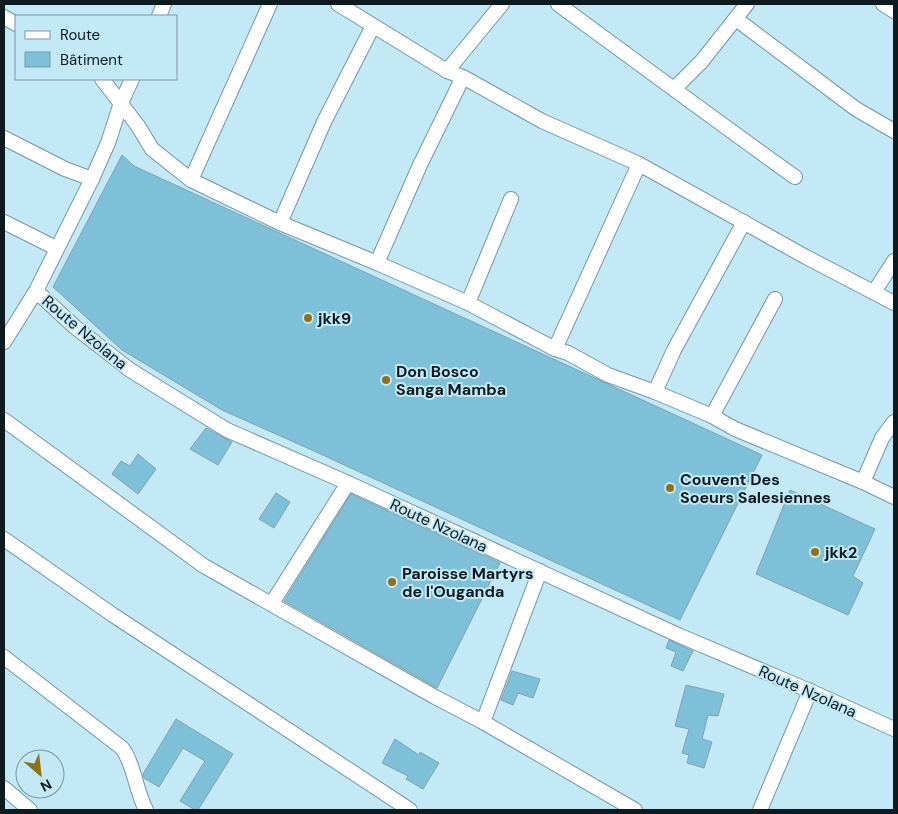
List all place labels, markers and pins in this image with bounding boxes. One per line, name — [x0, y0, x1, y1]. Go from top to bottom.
place label: jkk9 — [317, 308, 351, 329]
marker: jkk9 — [302, 312, 314, 324]
place label: Don Bosco Sanga Mamba — [396, 361, 506, 400]
marker: Don Bosco Sanga Mamba — [380, 374, 392, 386]
place label: Couvent Des Soeurs Salesiennes — [680, 469, 831, 508]
marker: Couvent Des Soeurs Salesiennes — [664, 482, 676, 494]
place label: jkk2 — [824, 542, 857, 563]
marker: jkk2 — [809, 546, 821, 558]
place label: Paroisse Martyrs de l'Ouganda — [402, 563, 533, 602]
marker: Paroisse Martyrs de l'Ouganda — [386, 576, 398, 588]

